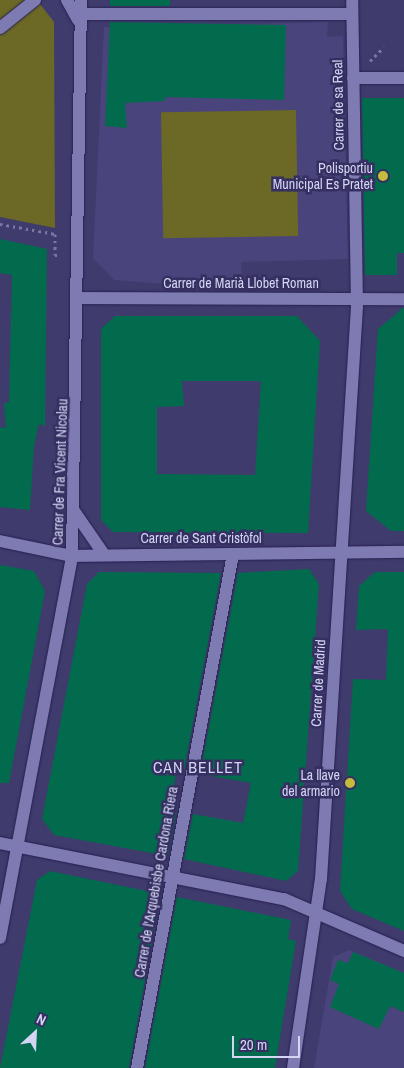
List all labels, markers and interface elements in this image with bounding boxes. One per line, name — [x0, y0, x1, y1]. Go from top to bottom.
street label: Carrer de sa Real — [329, 60, 347, 150]
place label: Polisportiu Municipal Es Pratet — [273, 160, 373, 192]
marker: Polisportiu Municipal Es Pratet — [377, 170, 389, 182]
street label: Carrer de Marià Llobet Roman — [163, 275, 319, 291]
street label: Carrer de Fra Vicent Nicolau — [49, 398, 71, 546]
street label: Carrer de Sant Cristòfol — [140, 530, 262, 546]
street label: Carrer de Madrid — [307, 639, 329, 727]
district label: CAN BELLET — [152, 757, 244, 777]
place label: La llave del armario — [282, 767, 340, 800]
marker: La llave del armario — [344, 777, 356, 789]
street label: Carrer de l'Arquebisbe Cardona Riera — [131, 785, 181, 979]
north arrow — [10, 1008, 60, 1058]
text: N — [34, 1009, 49, 1029]
scale bar — [234, 1026, 302, 1058]
text: 20 m — [240, 1034, 267, 1055]

